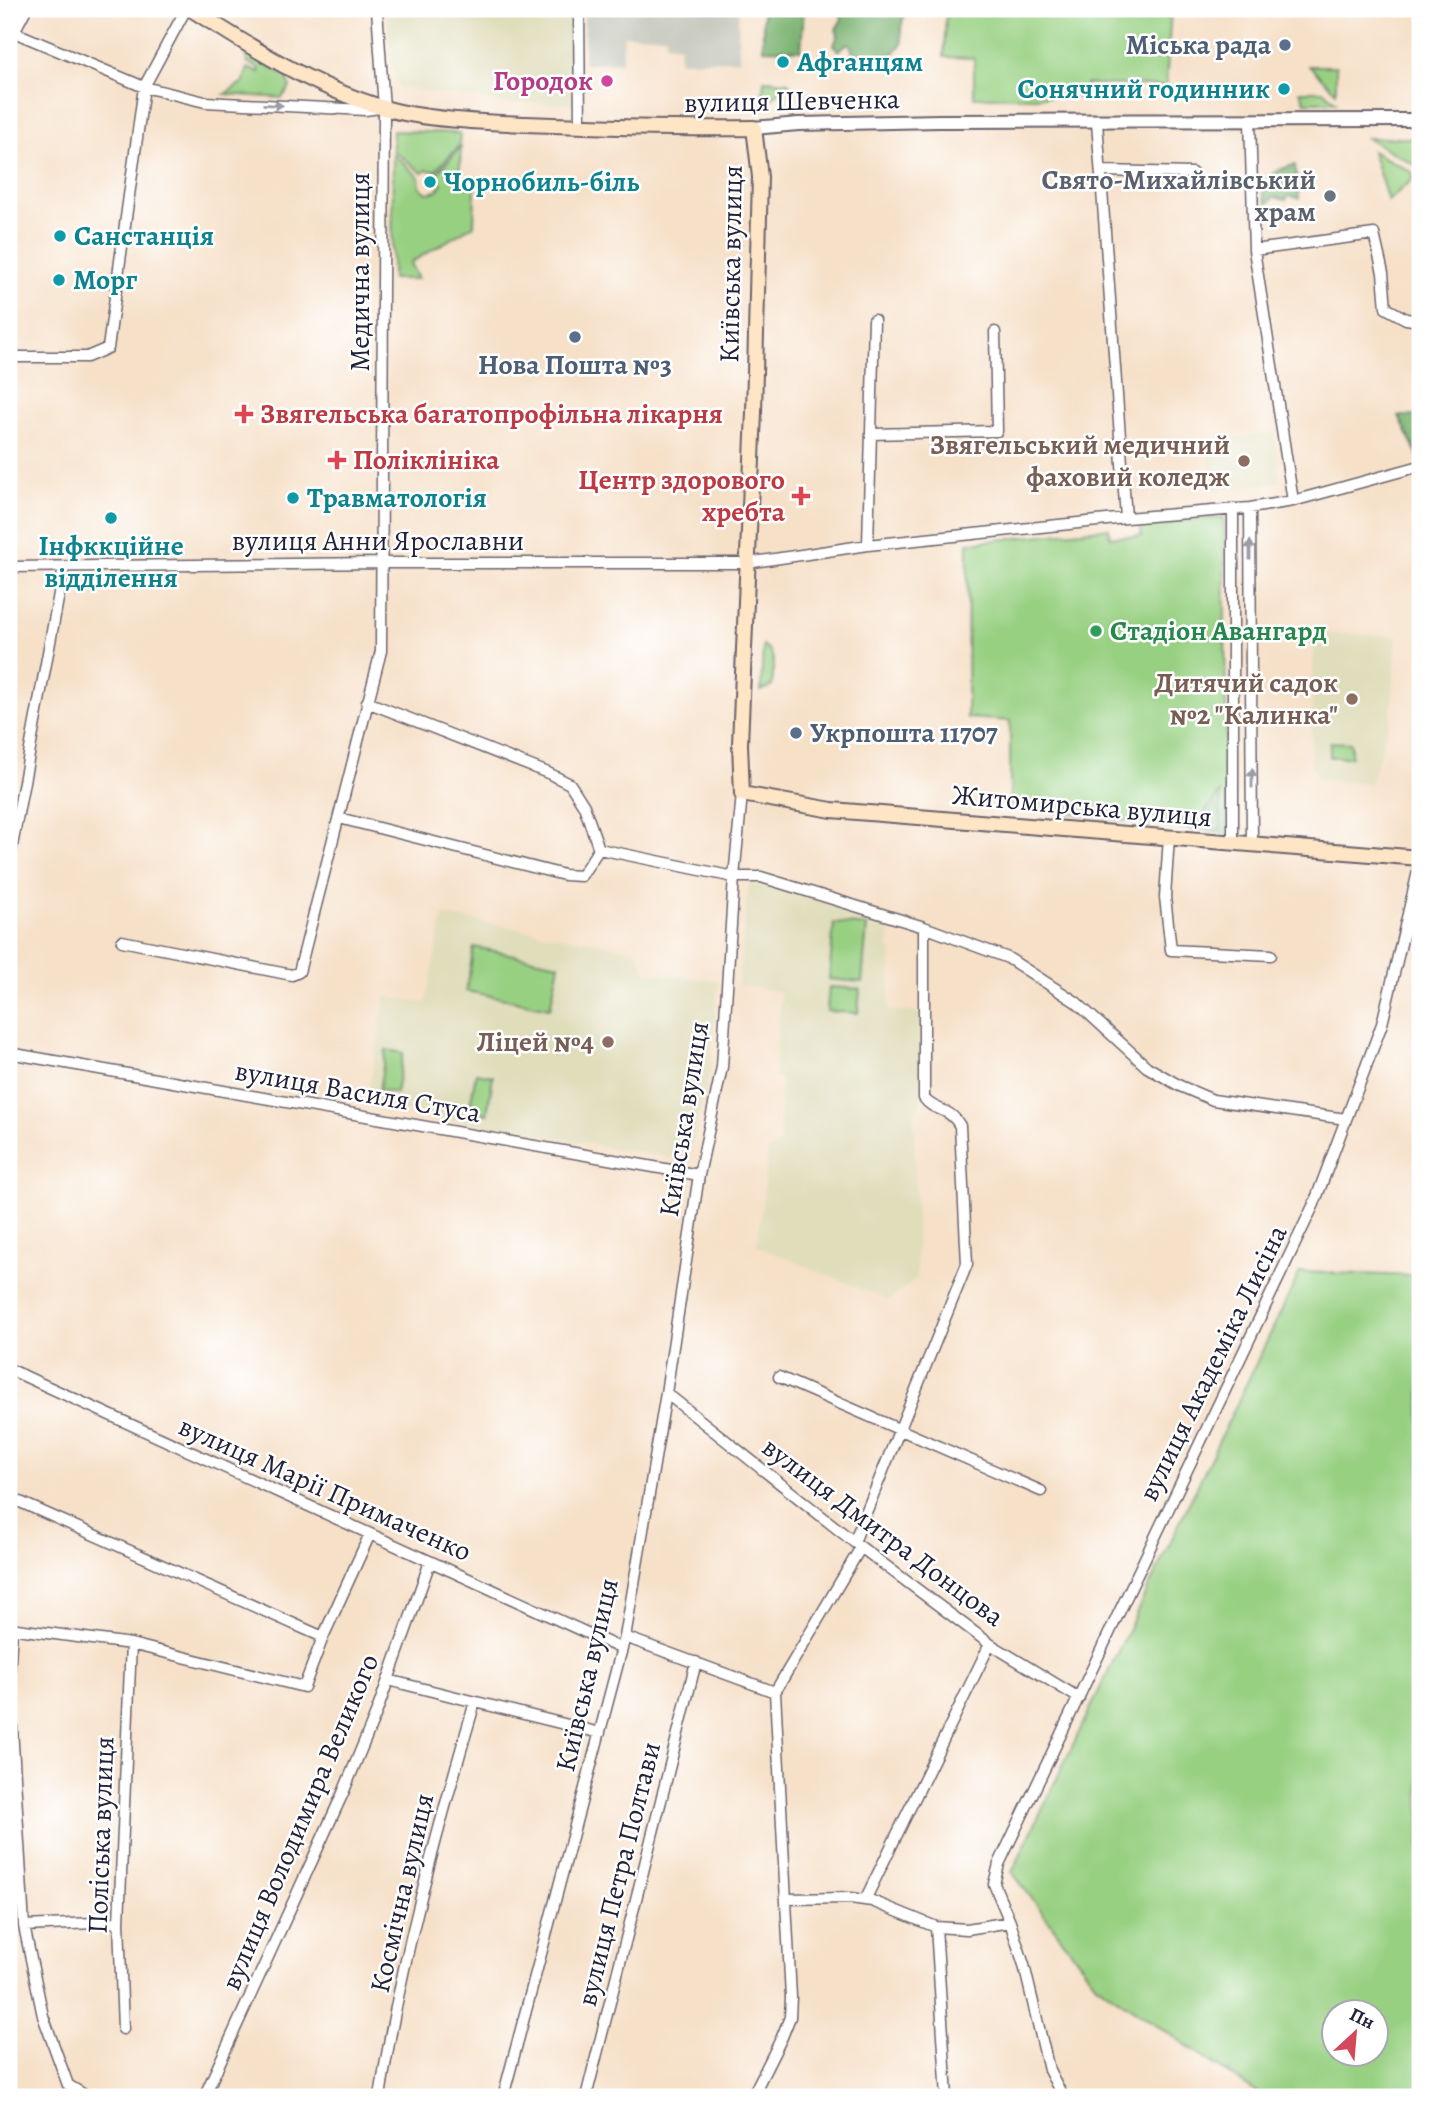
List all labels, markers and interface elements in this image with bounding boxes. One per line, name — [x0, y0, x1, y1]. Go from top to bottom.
place label: Міська рада — [1126, 26, 1272, 64]
marker: Міська рада — [1277, 37, 1293, 53]
place label: Афганцям — [796, 43, 923, 81]
marker: Афганцям — [775, 54, 791, 70]
place label: Городок — [493, 62, 593, 100]
place label: Сонячний годинник — [1018, 70, 1270, 108]
marker: Городок — [599, 73, 615, 89]
street label: вулиця Шевченка — [684, 80, 900, 122]
marker: Сонячний годинник — [1276, 81, 1292, 97]
one-way arrow — [263, 100, 285, 111]
place label: Свято-Михайлiвський храм — [1042, 161, 1316, 231]
place label: Чорнобиль-біль — [444, 163, 639, 201]
street label: Київська вулиця — [710, 165, 752, 363]
street label: Медична вулиця — [341, 172, 379, 372]
marker: Чорнобиль-біль — [422, 174, 438, 190]
marker: Свято-Михайлiвський храм — [1322, 188, 1338, 204]
place label: Санстанція — [74, 217, 214, 255]
marker: Санстанція — [52, 228, 68, 244]
place label: Морг — [73, 261, 137, 299]
marker: Морг — [51, 272, 67, 288]
marker: Нова Пошта №3 — [567, 329, 583, 345]
place label: Нова Пошта №3 — [478, 346, 672, 384]
place label: Звягельська багатопрофільна лікарня — [260, 395, 723, 433]
marker: Звягельська багатопрофільна лікарня — [234, 404, 254, 424]
place label: Звягельський медичний фаховий коледж — [930, 426, 1230, 496]
place label: Поліклініка — [353, 441, 500, 479]
marker: Поліклініка — [327, 450, 347, 470]
marker: Звягельський медичний фаховий коледж — [1236, 453, 1252, 469]
place label: Центр здорового хребта — [578, 461, 786, 531]
place label: Травматологія — [307, 479, 487, 517]
marker: Центр здорового хребта — [791, 486, 811, 506]
marker: Травматологія — [285, 490, 301, 506]
marker: Інфккційне відділення — [103, 510, 119, 526]
street label: вулиця Анни Ярославни — [232, 522, 524, 560]
place label: Інфккційне відділення — [38, 527, 184, 597]
one-way arrow — [1244, 539, 1256, 561]
place label: Стадіон Авангард — [1110, 612, 1327, 650]
marker: Стадіон Авангард — [1088, 623, 1104, 639]
place label: Дитячий садок №2 "Калинка" — [1154, 664, 1338, 734]
marker: Дитячий садок №2 "Калинка" — [1344, 691, 1360, 707]
place label: Укрпошта 11707 — [810, 714, 998, 752]
marker: Укрпошта 11707 — [788, 725, 804, 741]
one-way arrow — [1246, 767, 1258, 789]
street label: Житомирська вулиця — [951, 776, 1213, 836]
street label: Київська вулиця — [650, 1018, 718, 1220]
place label: Ліцей №4 — [476, 1023, 594, 1061]
marker: Ліцей №4 — [600, 1034, 616, 1050]
street label: вулиця Василя Стуса — [232, 1052, 484, 1132]
street label: вулиця Академіка Лисіна — [1130, 1219, 1296, 1507]
street label: вулиця Марії Примаченко — [173, 1407, 477, 1571]
street label: вулиця Дмитра Донцова — [754, 1428, 1012, 1636]
street label: Київська вулиця — [546, 1574, 628, 1776]
street label: вулиця Володимира Великого — [212, 1648, 388, 1996]
street label: Поліська вулиця — [79, 1736, 123, 1934]
street label: вулиця Петра Полтави — [568, 1738, 670, 2010]
street label: Космічна вулиця — [361, 1790, 443, 1996]
north arrow — [1320, 1997, 1390, 2068]
text: Пн — [1345, 2001, 1379, 2036]

